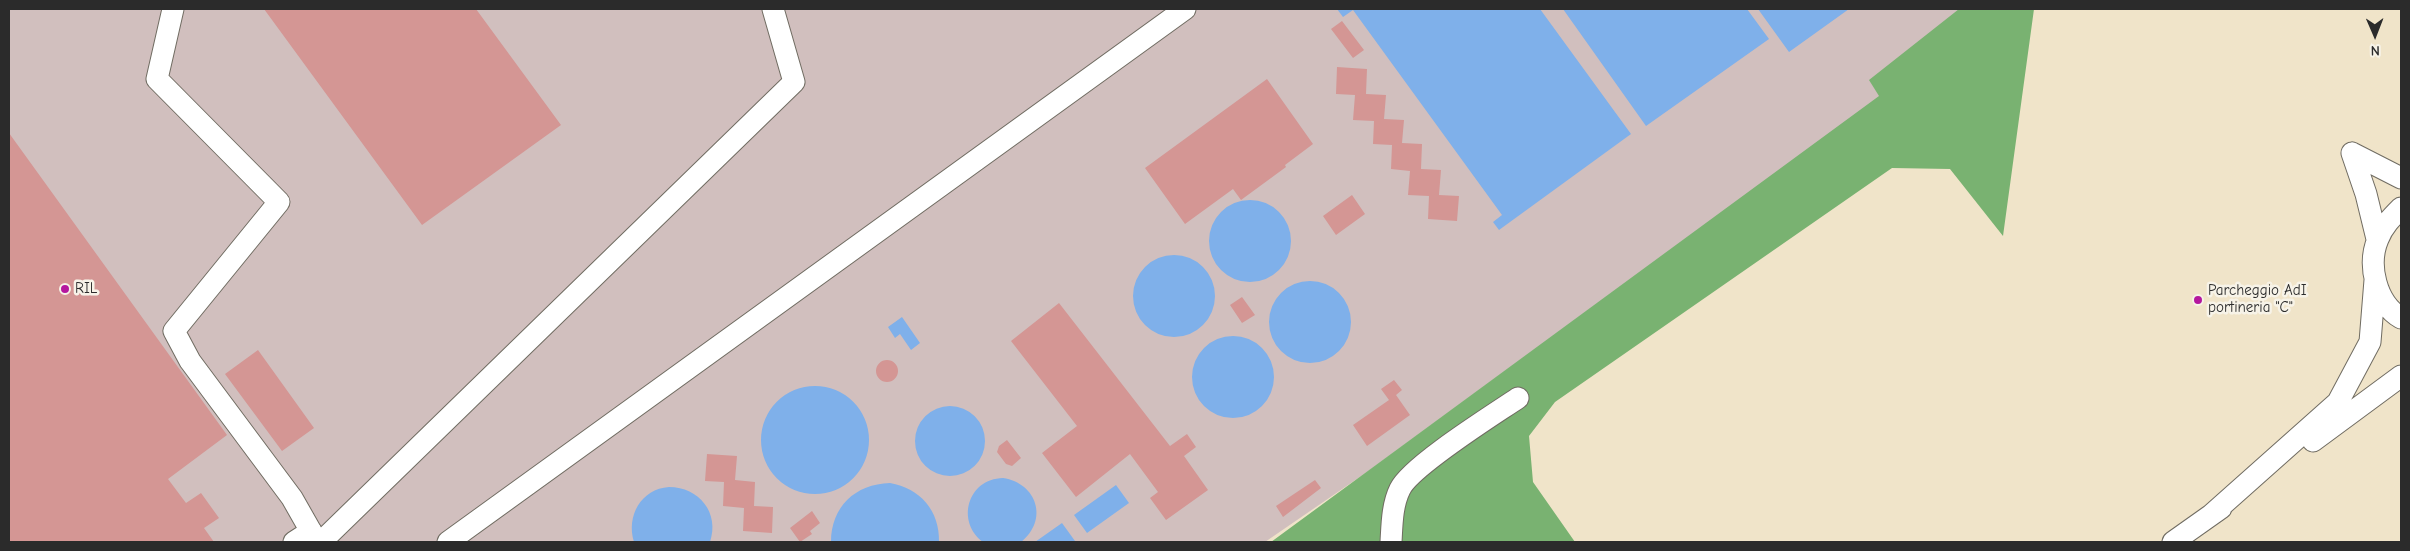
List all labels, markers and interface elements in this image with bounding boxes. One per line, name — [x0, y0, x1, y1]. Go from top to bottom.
north arrow — [2350, 10, 2400, 60]
text: N — [2371, 42, 2380, 59]
place label: RIL — [75, 280, 97, 298]
place label: Parcheggio AdI portineria "C" — [2208, 282, 2307, 317]
marker: RIL — [59, 283, 71, 295]
marker: Parcheggio AdI portineria "C" — [2192, 294, 2204, 306]

